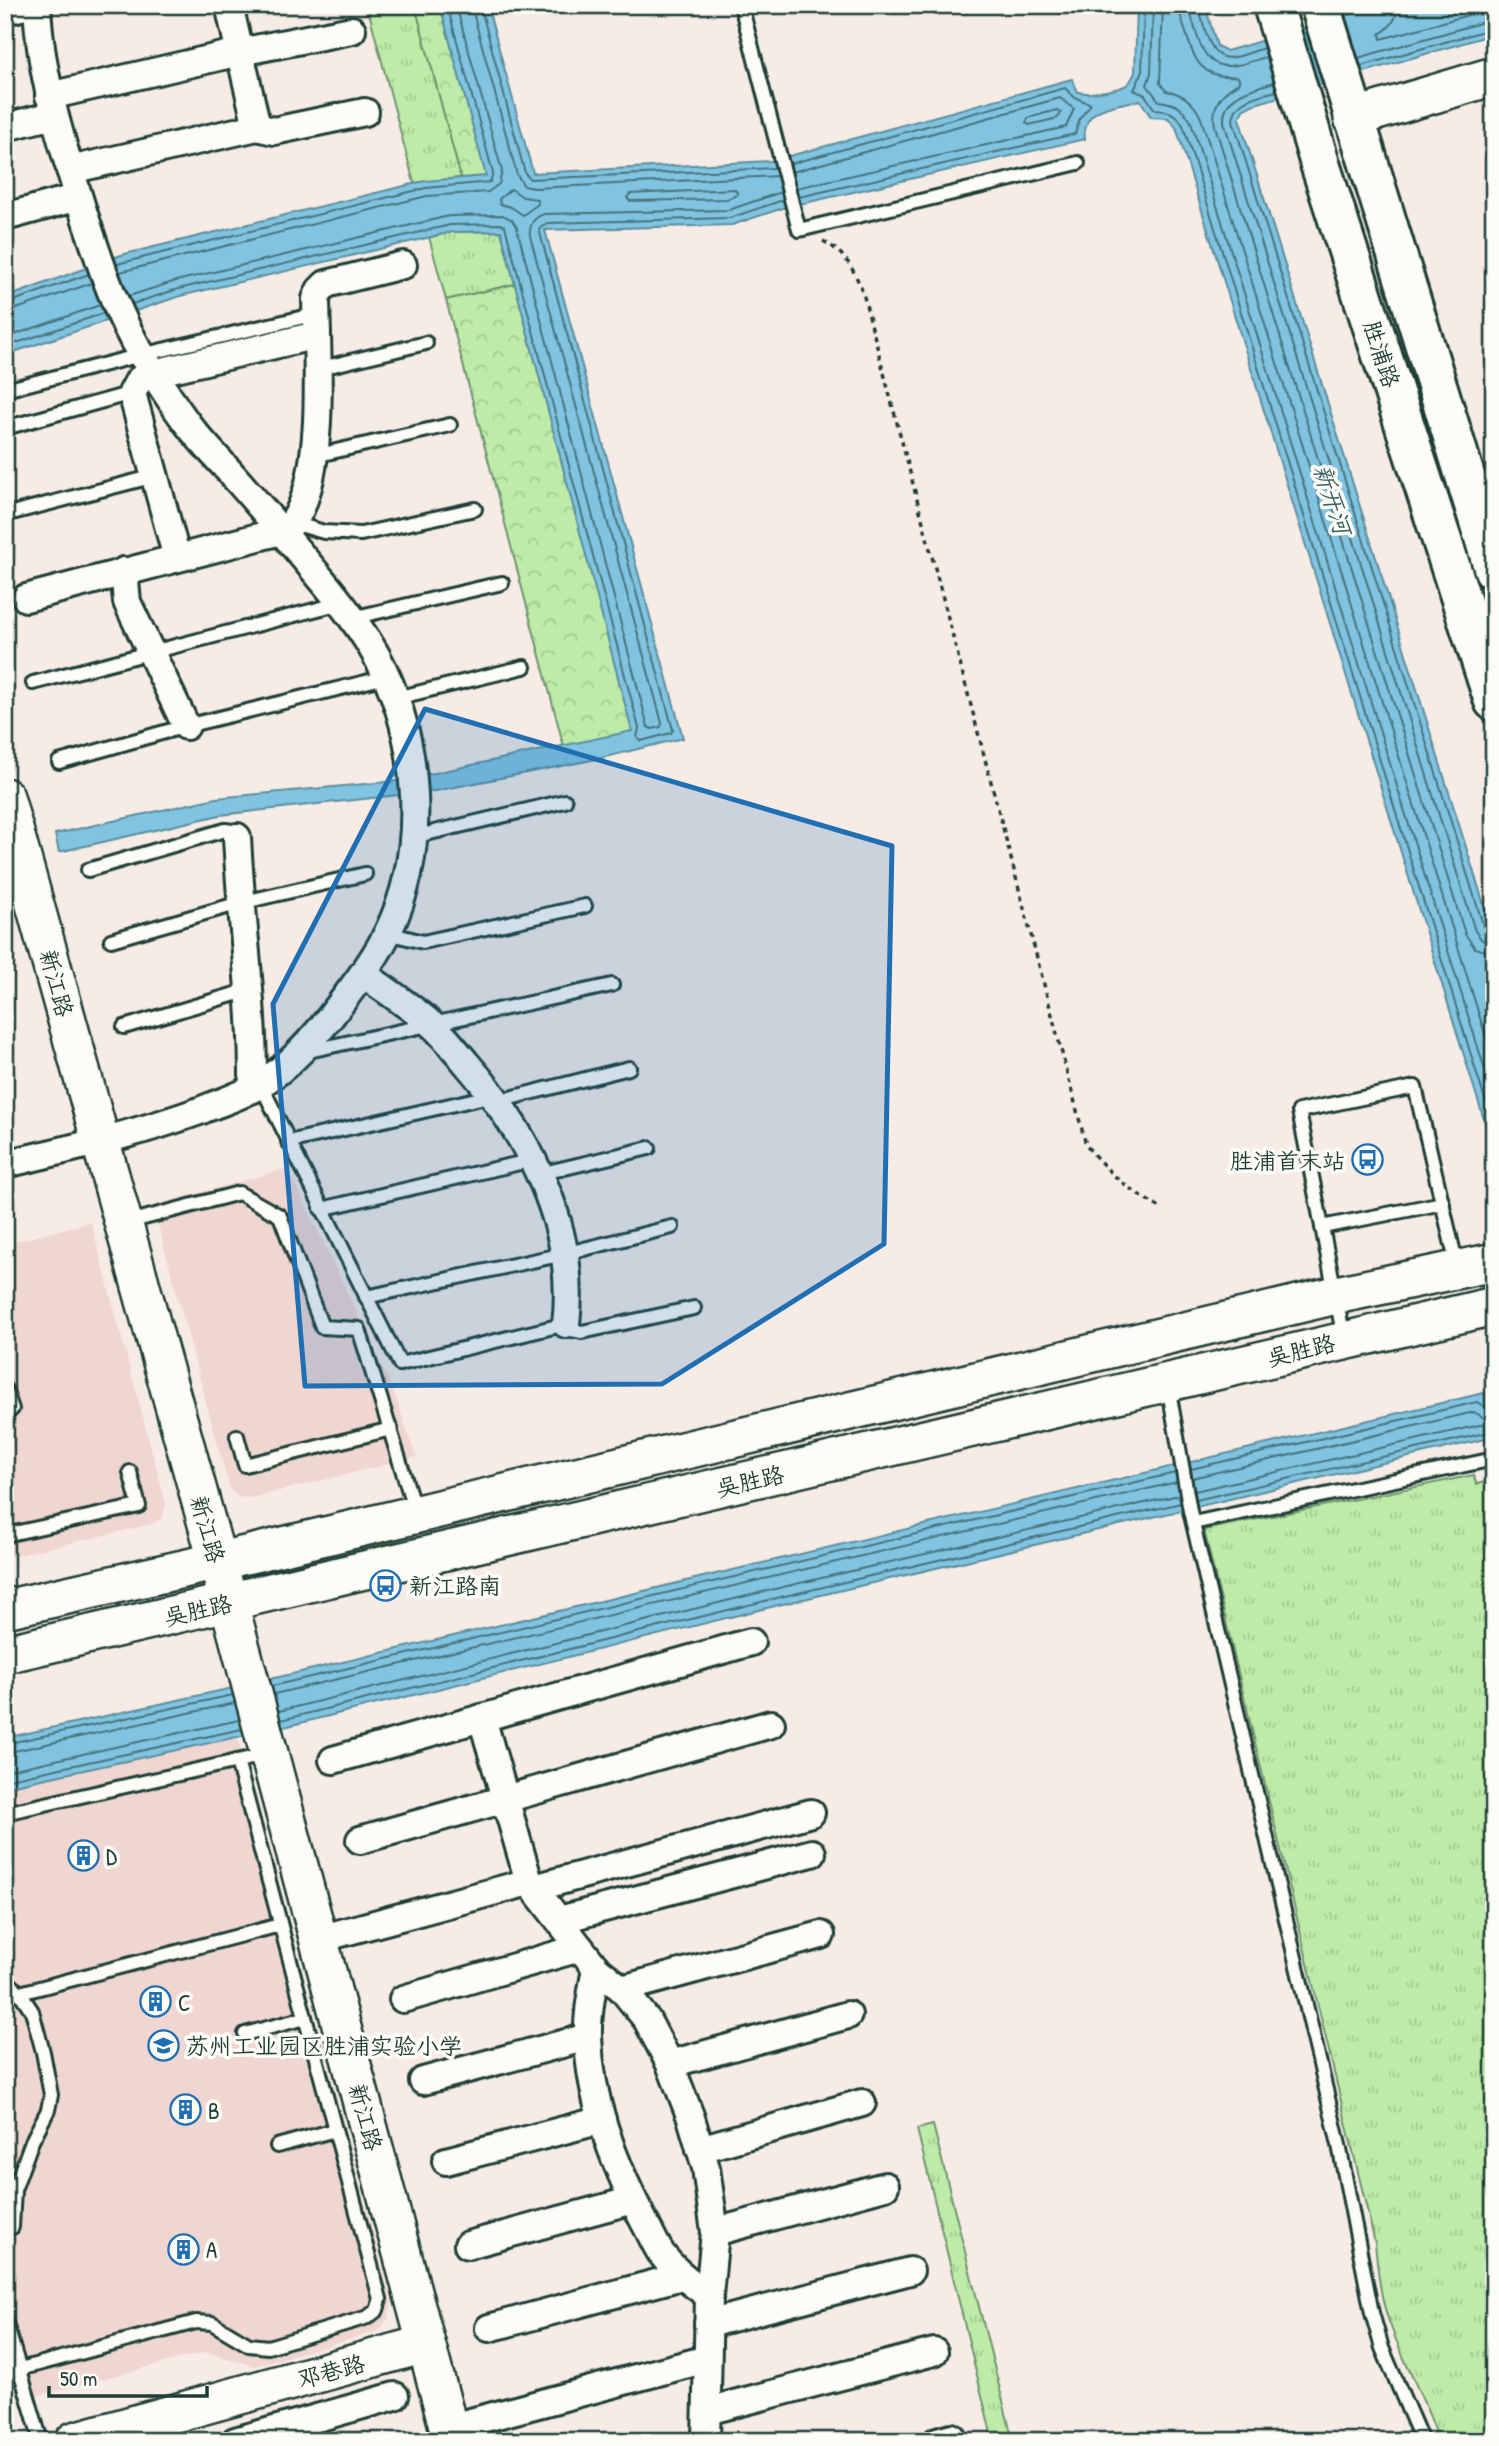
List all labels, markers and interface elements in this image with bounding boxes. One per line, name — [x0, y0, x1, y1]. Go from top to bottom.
street label: 胜浦路 — [1357, 316, 1407, 392]
water label: 新开河 — [1307, 460, 1361, 542]
street label: 新江路 — [33, 946, 81, 1020]
bus stop icon: 胜浦首末站 — [1351, 1143, 1385, 1177]
place label: 胜浦首末站 — [1230, 1145, 1345, 1176]
street label: 吴胜路 — [1264, 1327, 1338, 1373]
street label: 吴胜路 — [713, 1458, 787, 1504]
street label: 新江路 — [184, 1492, 232, 1566]
bus stop icon: 新江路南 — [369, 1568, 403, 1602]
place label: 新江路南 — [409, 1570, 501, 1601]
street label: 吴胜路 — [161, 1587, 235, 1633]
building icon: D — [66, 1839, 100, 1873]
place label: D — [106, 1841, 117, 1872]
building icon: C — [138, 1985, 172, 2019]
place label: C — [178, 1987, 191, 2018]
school or university icon: 苏州工业园区胜浦实验小学 — [146, 2028, 180, 2062]
place label: 苏州工业园区胜浦实验小学 — [186, 2030, 462, 2061]
street label: 新江路 — [342, 2080, 390, 2154]
building icon: B — [168, 2093, 202, 2127]
place label: B — [208, 2095, 220, 2126]
building icon: A — [166, 2232, 200, 2266]
place label: A — [206, 2234, 217, 2265]
street label: 邓巷路 — [294, 2347, 368, 2395]
scale bar — [49, 2355, 206, 2399]
text: 50 m — [60, 2364, 97, 2393]

